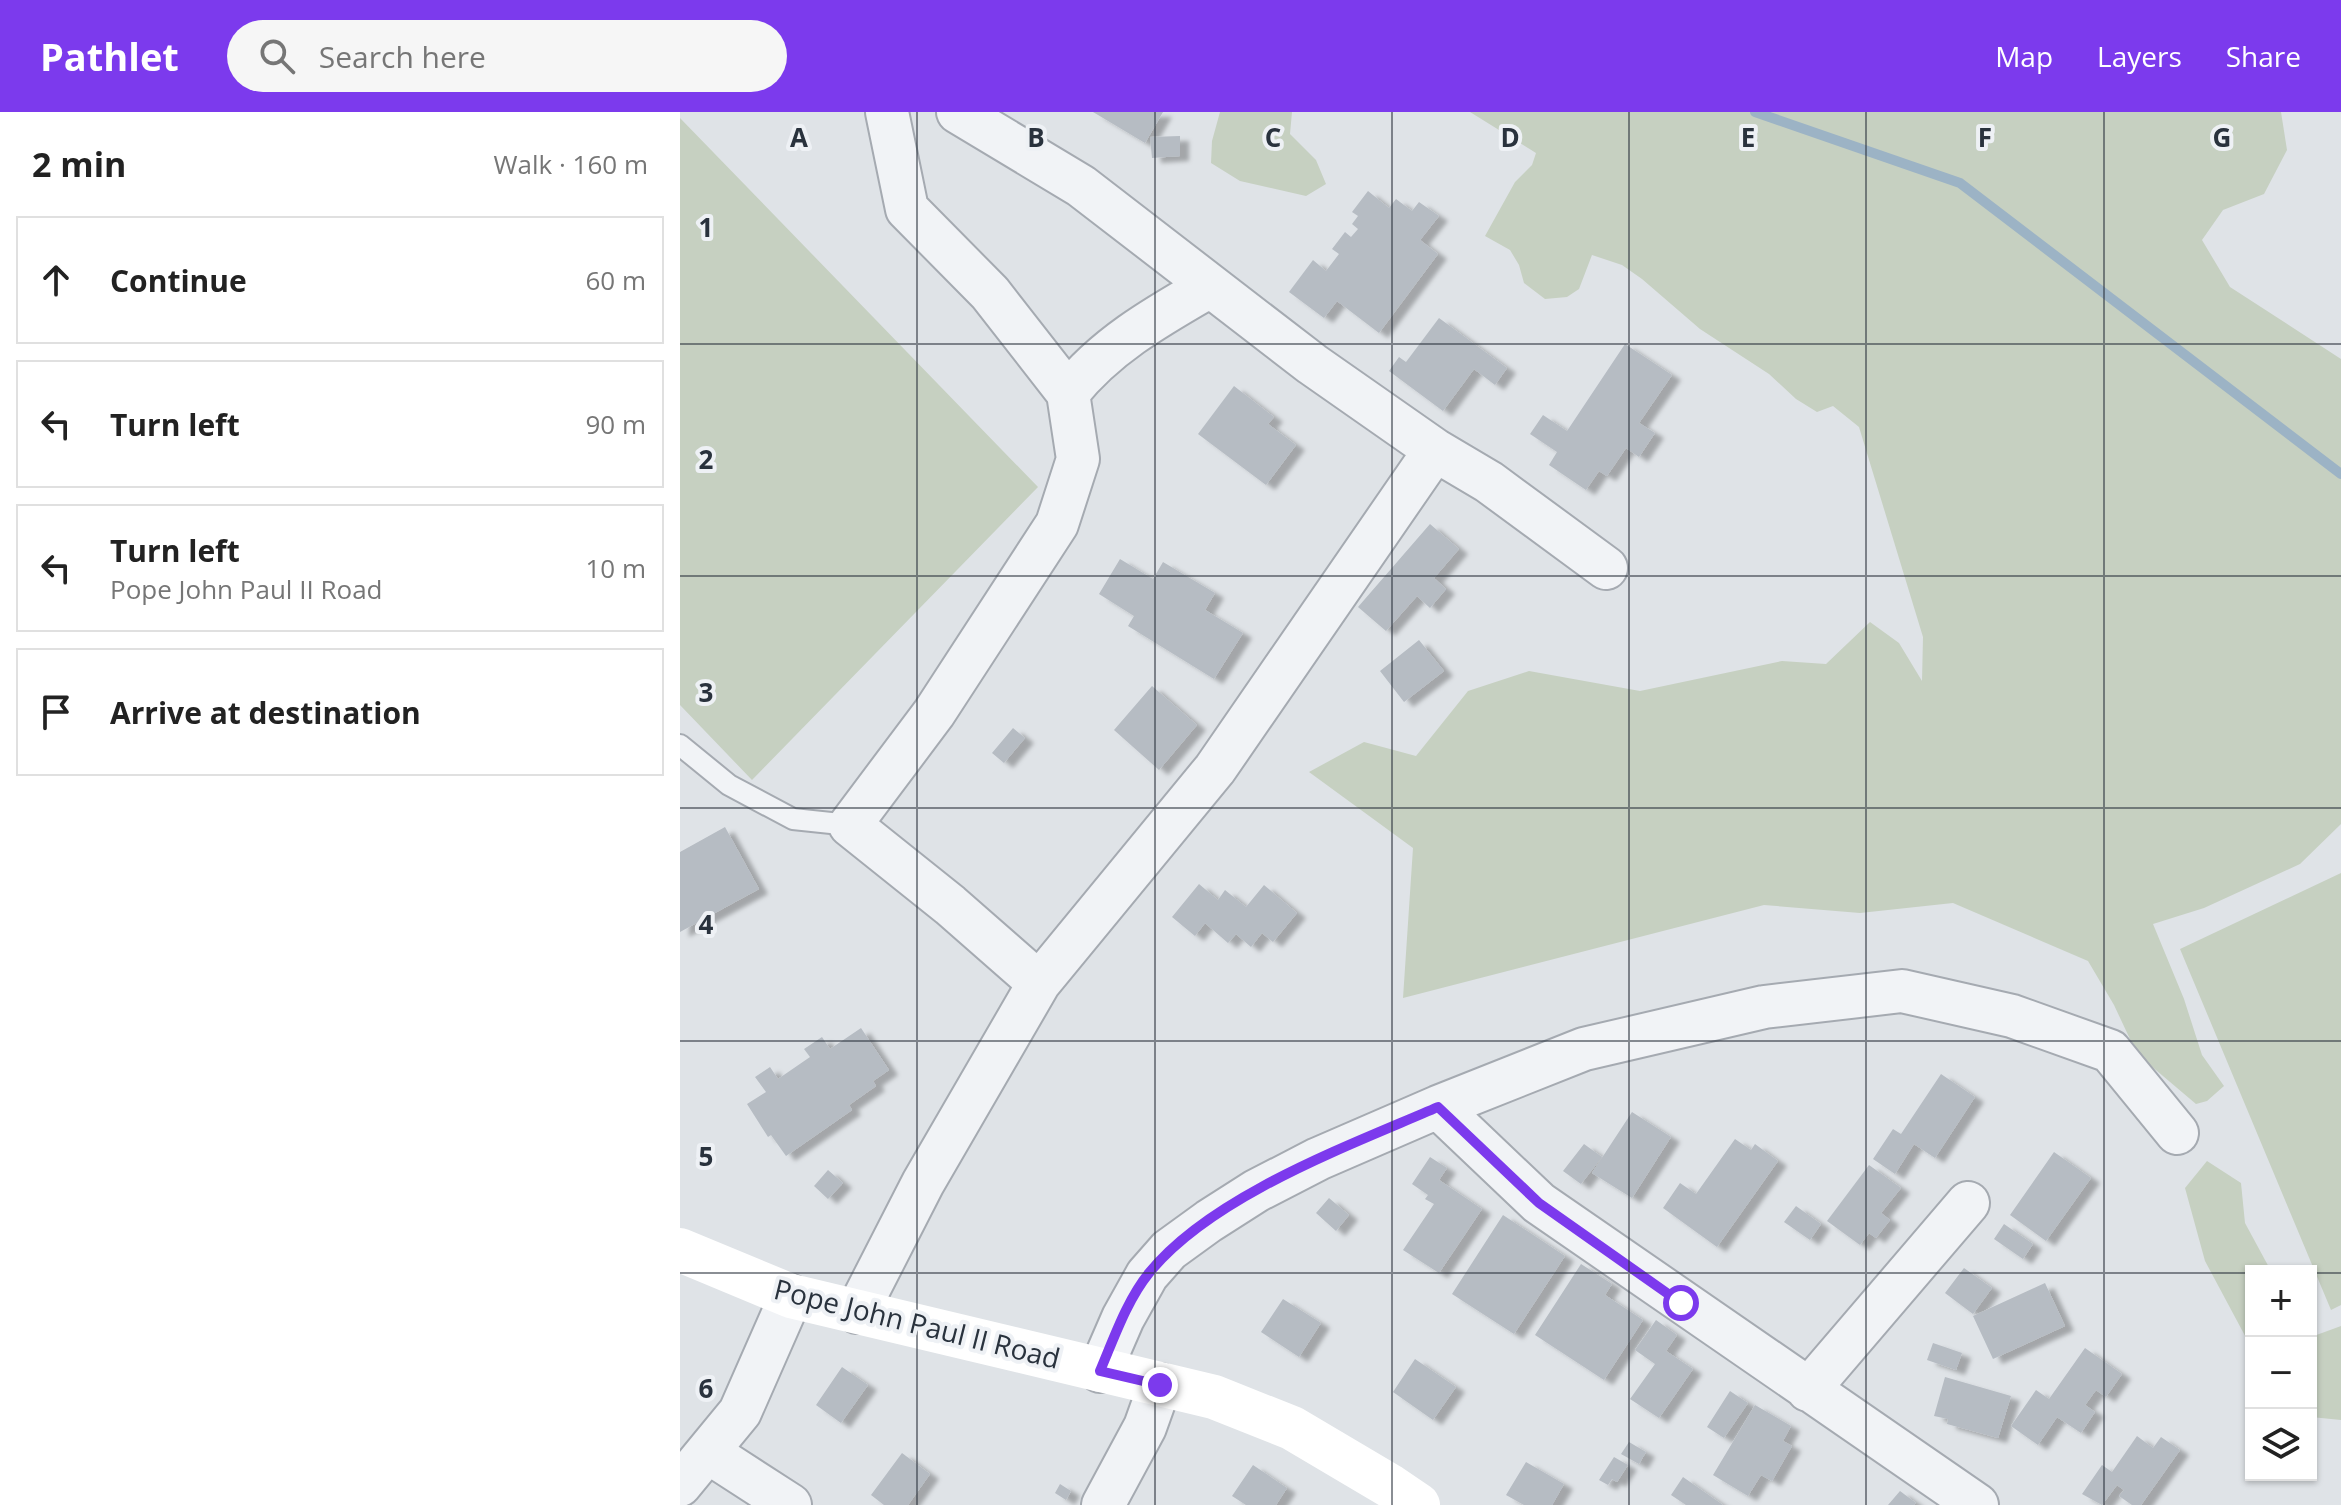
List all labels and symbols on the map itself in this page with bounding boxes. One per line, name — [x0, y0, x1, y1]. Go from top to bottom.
text: A — [790, 119, 808, 155]
text: B — [1027, 119, 1045, 155]
text: C — [1265, 119, 1281, 155]
text: D — [1500, 119, 1520, 155]
text: E — [1741, 119, 1755, 155]
text: F — [1978, 119, 1992, 155]
text: G — [2213, 119, 2231, 155]
text: 1 — [699, 209, 713, 245]
text: 2 — [699, 441, 714, 477]
text: 3 — [699, 674, 713, 710]
text: 4 — [699, 906, 714, 942]
text: 5 — [699, 1138, 713, 1174]
street label: Pope John Paul II Road — [770, 1269, 1064, 1377]
route start — [1663, 1285, 1699, 1321]
route end — [1142, 1367, 1178, 1403]
text: 6 — [699, 1370, 714, 1406]

